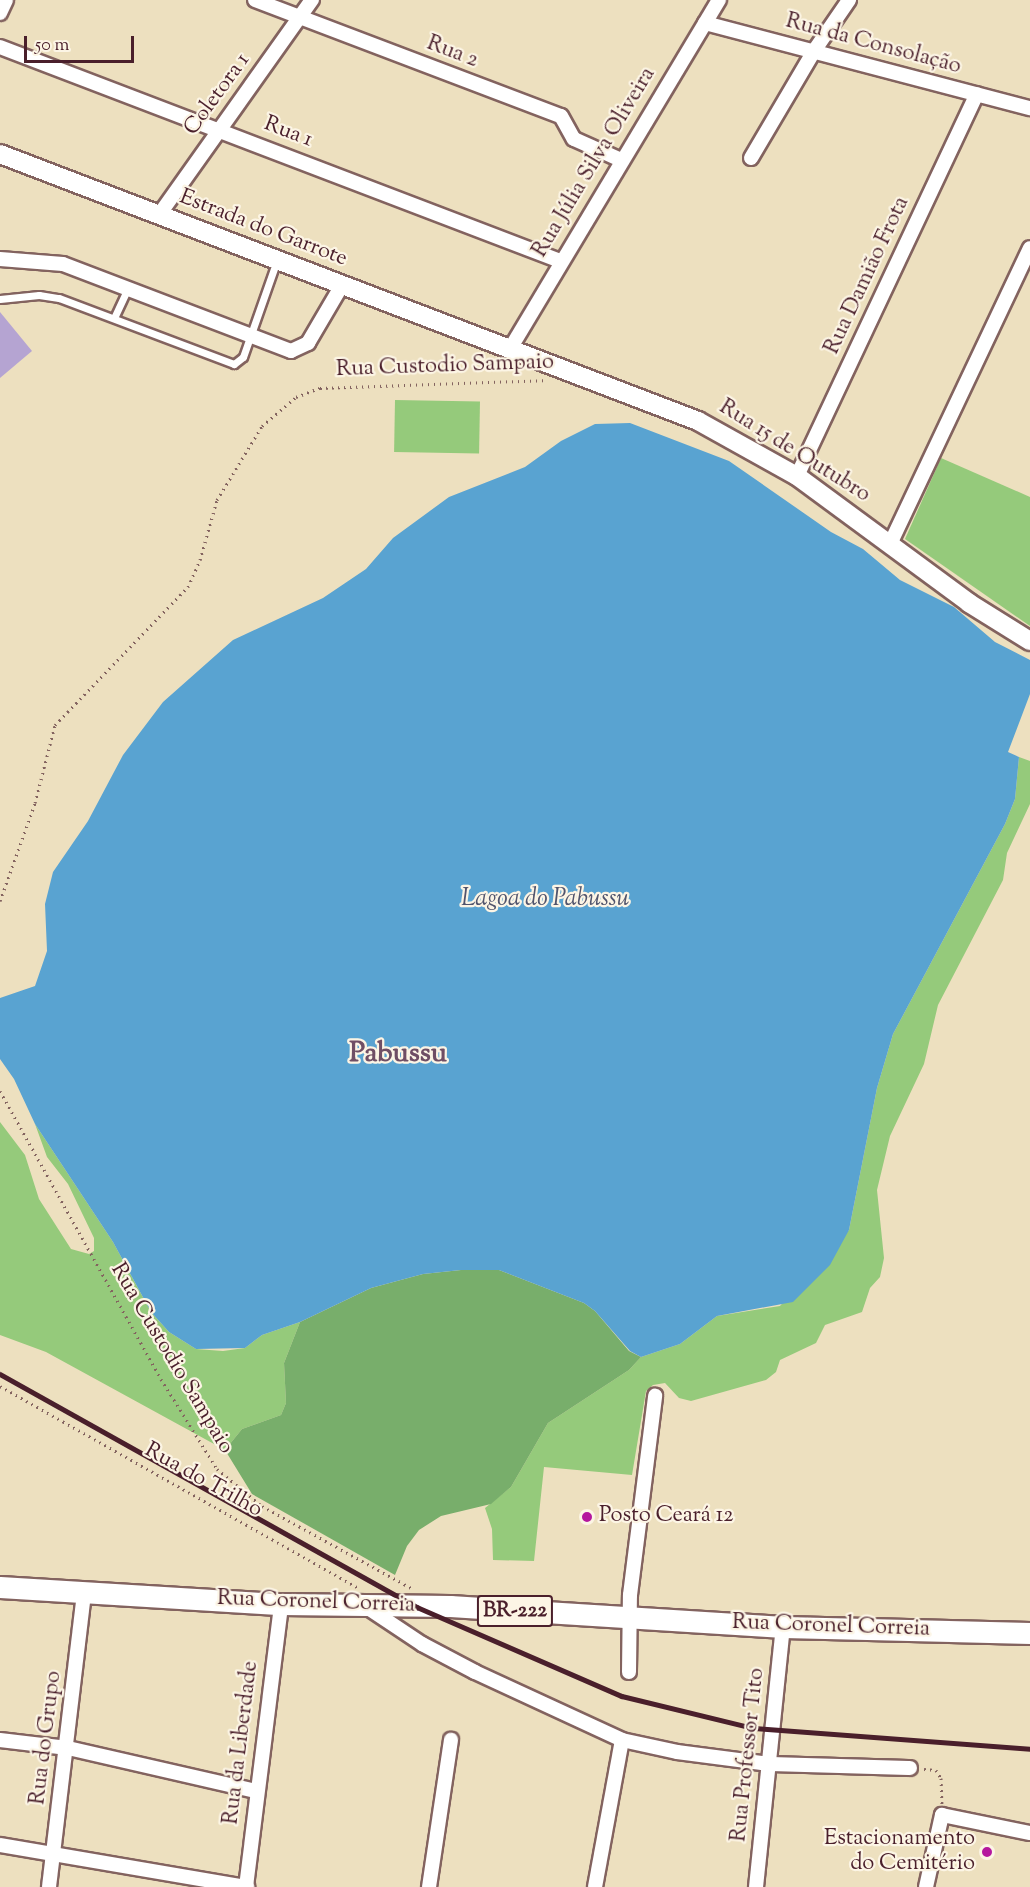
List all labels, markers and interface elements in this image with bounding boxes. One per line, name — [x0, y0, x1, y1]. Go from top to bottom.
street label: Rua da Consolação — [782, 9, 964, 81]
scale bar — [27, 24, 136, 62]
street label: Rua 2 — [423, 31, 481, 75]
text: 50 m — [35, 33, 69, 59]
street label: Coletora 1 — [179, 49, 257, 141]
street label: Rua Júlia Silva Oliveira — [528, 63, 662, 263]
street label: Rua 1 — [260, 112, 316, 154]
street label: Estrada do Garrote — [175, 185, 351, 273]
street label: Rua Damião Frota — [820, 193, 916, 359]
street label: Rua Custodio Sampaio — [336, 350, 554, 384]
street label: Rua 15 de Outubro — [714, 395, 874, 509]
water label: Lagoa do Pabussu — [461, 886, 629, 914]
district label: Pabussu — [349, 1037, 447, 1071]
street label: Rua Custodio Sampaio — [104, 1259, 238, 1459]
street label: Rua do Trilho — [140, 1438, 266, 1524]
place label: Posto Ceará 12 — [599, 1504, 733, 1530]
marker: Posto Ceará 12 — [580, 1510, 594, 1524]
street label: Rua Coronel Correia — [217, 1586, 415, 1620]
road number: BR-222 — [476, 1593, 554, 1629]
street label: Rua Coronel Correia — [732, 1610, 930, 1644]
street label: Rua da Liberdade — [219, 1660, 265, 1826]
street label: Rua Professor Tito — [727, 1667, 771, 1843]
street label: Rua do Grupo — [26, 1670, 68, 1806]
place label: Estacionamento do Cemitério — [824, 1826, 975, 1878]
marker: Estacionamento do Cemitério — [980, 1845, 994, 1859]

